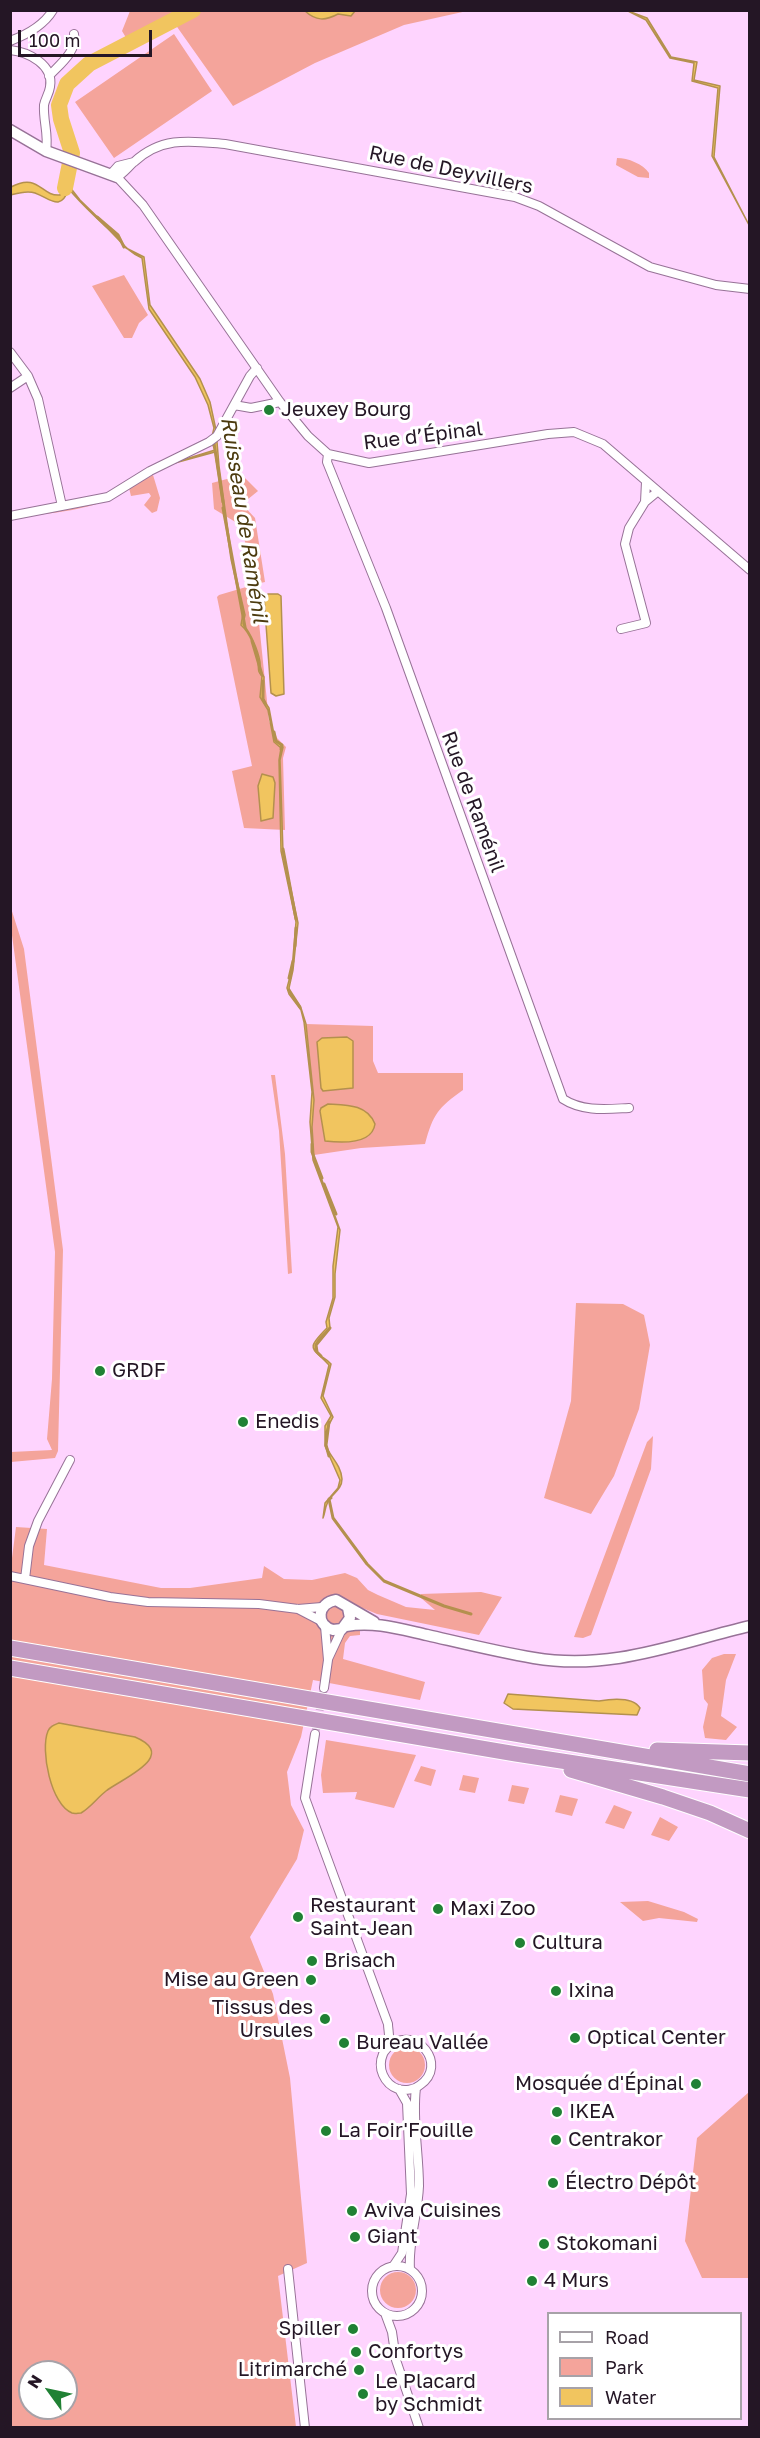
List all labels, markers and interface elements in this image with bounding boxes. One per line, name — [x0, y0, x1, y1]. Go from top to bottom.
scale bar — [21, 18, 154, 56]
text: 100 m — [29, 29, 80, 51]
street label: Rue de Deyvillers — [367, 141, 535, 199]
place label: Jeuxey Bourg — [281, 398, 411, 422]
marker: Jeuxey Bourg — [262, 403, 276, 417]
water label: Ruisseau de Raménil — [215, 415, 273, 625]
street label: Rue d’Épinal — [362, 417, 484, 455]
street label: Rue de Raménil — [436, 728, 510, 876]
place label: GRDF — [112, 1359, 166, 1383]
marker: GRDF — [93, 1364, 107, 1378]
place label: Enedis — [255, 1410, 319, 1434]
marker: Enedis — [236, 1415, 250, 1429]
place label: Restaurant Saint-Jean — [310, 1894, 416, 1941]
place label: Maxi Zoo — [450, 1897, 535, 1921]
marker: Maxi Zoo — [431, 1902, 445, 1916]
marker: Restaurant Saint-Jean — [291, 1910, 305, 1924]
place label: Cultura — [532, 1931, 603, 1955]
marker: Cultura — [513, 1936, 527, 1950]
place label: Brisach — [324, 1949, 396, 1973]
marker: Brisach — [305, 1954, 319, 1968]
place label: Mise au Green — [164, 1968, 299, 1992]
marker: Mise au Green — [304, 1973, 318, 1987]
place label: Ixina — [568, 1979, 614, 2003]
marker: Ixina — [549, 1984, 563, 1998]
place label: Tissus des Ursules — [212, 1996, 313, 2043]
marker: Tissus des Ursules — [318, 2012, 332, 2026]
place label: Optical Center — [587, 2026, 726, 2050]
place label: Bureau Vallée — [356, 2031, 488, 2055]
marker: Optical Center — [568, 2031, 582, 2045]
marker: Bureau Vallée — [337, 2036, 351, 2050]
place label: Mosquée d'Épinal — [515, 2072, 684, 2096]
marker: Mosquée d'Épinal — [689, 2077, 703, 2091]
place label: IKEA — [569, 2100, 615, 2124]
marker: IKEA — [550, 2105, 564, 2119]
place label: La Foir'Fouille — [338, 2119, 473, 2143]
marker: La Foir'Fouille — [319, 2124, 333, 2138]
place label: Centrakor — [568, 2128, 663, 2152]
marker: Centrakor — [549, 2133, 563, 2147]
place label: Électro Dépôt — [565, 2171, 696, 2195]
marker: Électro Dépôt — [546, 2176, 560, 2190]
place label: Aviva Cuisines — [364, 2199, 501, 2223]
marker: Aviva Cuisines — [345, 2204, 359, 2218]
place label: Giant — [367, 2225, 418, 2249]
marker: Giant — [348, 2230, 362, 2244]
place label: Stokomani — [556, 2232, 658, 2256]
marker: Stokomani — [537, 2237, 551, 2251]
place label: 4 Murs — [544, 2269, 609, 2293]
marker: 4 Murs — [525, 2274, 539, 2288]
legend — [547, 2312, 742, 2420]
place label: Spiller — [279, 2317, 341, 2341]
marker: Spiller — [346, 2322, 360, 2336]
text: Road — [605, 2326, 649, 2348]
place label: Confortys — [368, 2340, 463, 2364]
marker: Confortys — [349, 2345, 363, 2359]
text: Park — [605, 2356, 644, 2378]
place label: Litrimarché — [238, 2358, 347, 2382]
north arrow — [18, 2360, 78, 2420]
marker: Litrimarché — [352, 2363, 366, 2377]
place label: Le Placard by Schmidt — [375, 2370, 482, 2417]
text: N — [23, 2371, 46, 2392]
text: Water — [605, 2386, 656, 2408]
marker: Le Placard by Schmidt — [356, 2387, 370, 2401]

